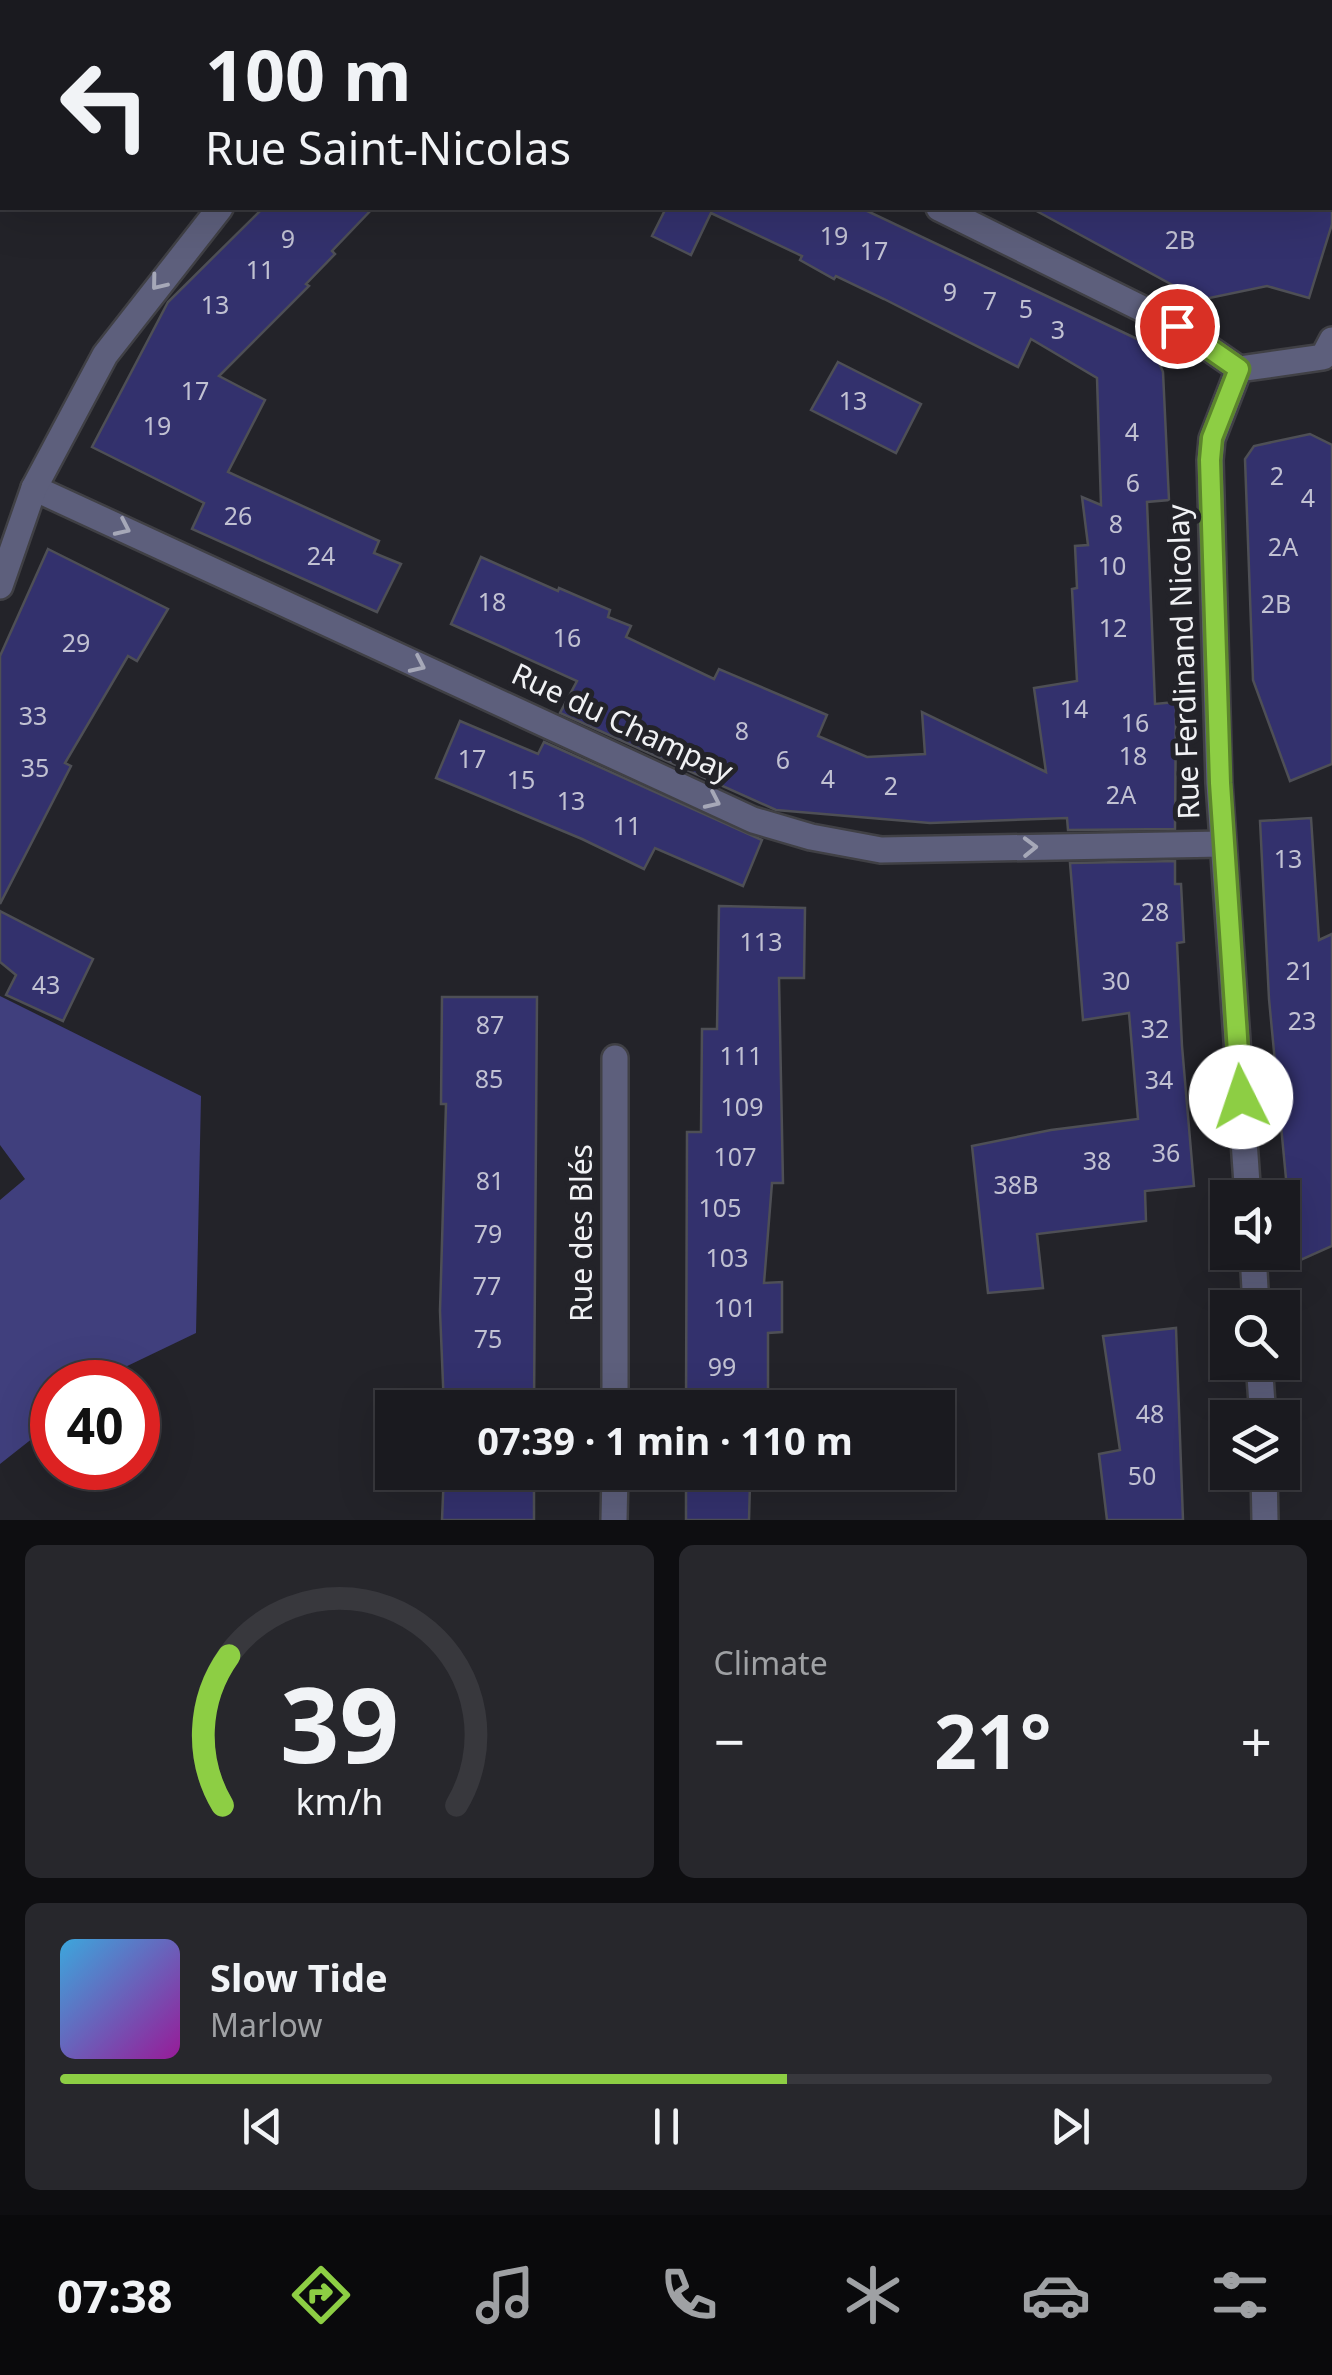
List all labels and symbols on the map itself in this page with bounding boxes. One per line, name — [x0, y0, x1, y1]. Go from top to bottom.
house number: 19 — [820, 218, 848, 252]
house number: 9 — [281, 221, 295, 255]
house number: 2B — [1165, 222, 1195, 256]
house number: 17 — [860, 233, 888, 267]
house number: 11 — [246, 252, 274, 286]
one-way arrow — [152, 272, 170, 290]
house number: 9 — [943, 274, 957, 308]
house number: 7 — [983, 283, 997, 317]
pin — [1135, 284, 1220, 369]
house number: 13 — [201, 287, 229, 321]
house number: 5 — [1019, 291, 1033, 325]
house number: 3 — [1051, 312, 1065, 346]
house number: 17 — [181, 373, 209, 407]
house number: 13 — [839, 383, 867, 417]
house number: 19 — [143, 408, 171, 442]
house number: 4 — [1125, 414, 1139, 448]
house number: 2 — [1270, 458, 1284, 492]
house number: 6 — [1126, 465, 1140, 499]
house number: 4 — [1301, 480, 1315, 514]
house number: 26 — [224, 498, 252, 532]
street label: Rue Ferdinand Nicolay — [1156, 503, 1208, 820]
house number: 8 — [1109, 506, 1123, 540]
one-way arrow — [113, 516, 131, 536]
house number: 2A — [1268, 529, 1298, 563]
house number: 24 — [307, 538, 335, 572]
house number: 10 — [1098, 548, 1126, 582]
house number: 18 — [478, 584, 506, 618]
house number: 2B — [1261, 586, 1291, 620]
house number: 12 — [1099, 610, 1127, 644]
house number: 16 — [553, 620, 581, 654]
house number: 29 — [62, 625, 90, 659]
one-way arrow — [408, 652, 426, 672]
street label: Rue du Champay — [505, 652, 741, 791]
house number: 14 — [1060, 691, 1088, 725]
house number: 33 — [19, 698, 47, 732]
house number: 16 — [1121, 705, 1149, 739]
house number: 8 — [735, 713, 749, 747]
house number: 18 — [1119, 738, 1147, 772]
house number: 17 — [458, 741, 486, 775]
house number: 6 — [776, 742, 790, 776]
house number: 35 — [21, 750, 49, 784]
house number: 4 — [821, 761, 835, 795]
house number: 15 — [507, 762, 535, 796]
house number: 2 — [884, 768, 898, 802]
house number: 2A — [1106, 777, 1136, 811]
house number: 13 — [557, 783, 585, 817]
one-way arrow — [703, 789, 721, 809]
house number: 11 — [613, 808, 641, 842]
one-way arrow — [1024, 836, 1039, 858]
house number: 13 — [1274, 841, 1302, 875]
house number: 28 — [1141, 894, 1169, 928]
house number: 113 — [740, 924, 782, 958]
house number: 21 — [1286, 953, 1314, 987]
house number: 30 — [1102, 963, 1130, 997]
house number: 43 — [32, 967, 60, 1001]
house number: 23 — [1288, 1003, 1316, 1037]
house number: 87 — [476, 1007, 504, 1041]
house number: 32 — [1141, 1011, 1169, 1045]
house number: 111 — [720, 1038, 762, 1072]
position arrow — [1189, 1045, 1293, 1149]
house number: 85 — [475, 1061, 503, 1095]
house number: 34 — [1145, 1062, 1173, 1096]
house number: 109 — [721, 1089, 763, 1123]
house number: 36 — [1152, 1135, 1180, 1169]
house number: 107 — [714, 1139, 756, 1173]
house number: 38 — [1083, 1143, 1111, 1177]
street label: Rue des Blés — [560, 1144, 601, 1322]
house number: 81 — [476, 1163, 504, 1197]
house number: 38B — [994, 1167, 1038, 1201]
house number: 105 — [699, 1190, 741, 1224]
house number: 79 — [474, 1216, 502, 1250]
house number: 103 — [706, 1240, 748, 1274]
house number: 77 — [473, 1268, 501, 1302]
house number: 101 — [714, 1290, 756, 1324]
house number: 75 — [474, 1321, 502, 1355]
house number: 99 — [708, 1349, 736, 1383]
speed limit sign: 40 — [30, 1360, 160, 1490]
house number: 48 — [1136, 1396, 1164, 1430]
house number: 50 — [1128, 1458, 1156, 1492]

